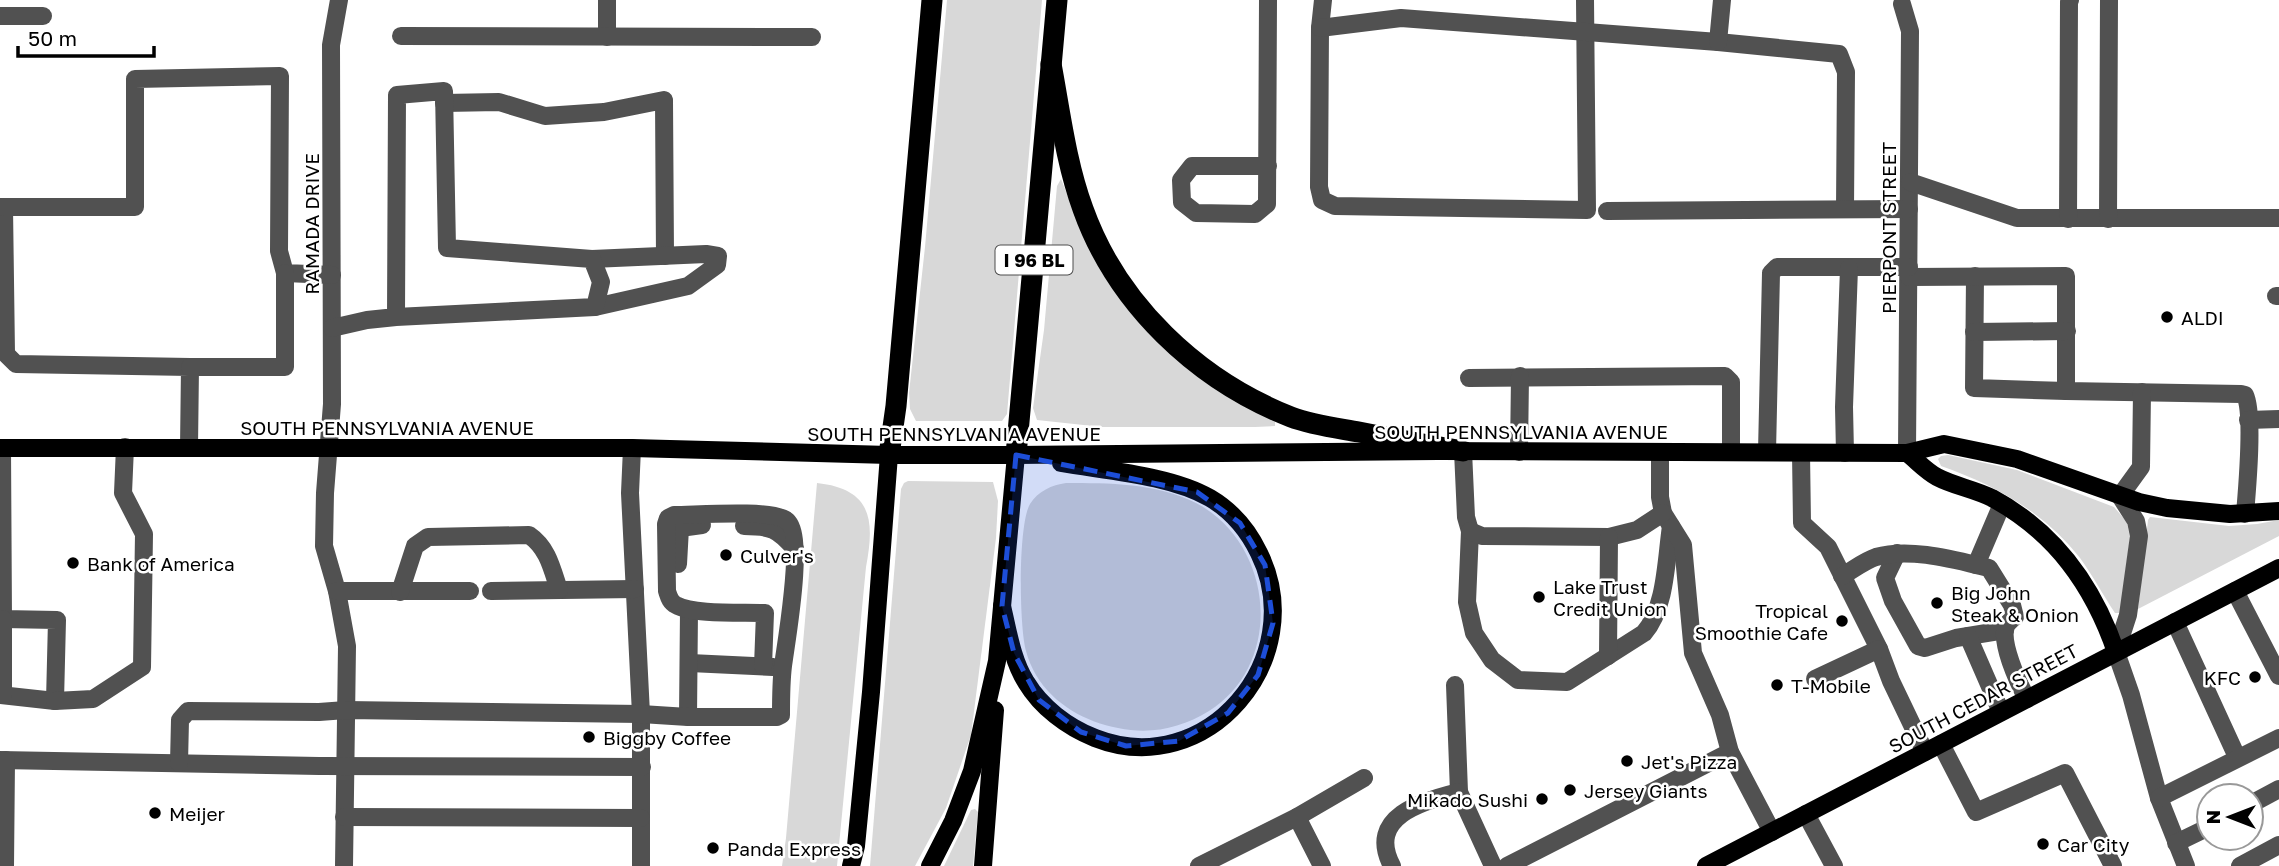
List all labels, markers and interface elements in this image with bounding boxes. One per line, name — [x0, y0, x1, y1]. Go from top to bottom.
scale bar — [18, 14, 154, 58]
text: 50 m — [28, 25, 77, 51]
street label: PIERPONT STREET — [1877, 142, 1900, 314]
street label: RAMADA DRIVE — [300, 153, 323, 295]
road number: I 96 BL — [996, 246, 1072, 274]
place label: ALDI — [2181, 306, 2224, 329]
marker: ALDI — [2159, 309, 2175, 325]
street label: SOUTH PENNSYLVANIA AVENUE — [240, 416, 534, 439]
street label: SOUTH PENNSYLVANIA AVENUE — [1374, 420, 1668, 443]
street label: SOUTH PENNSYLVANIA AVENUE — [807, 422, 1101, 445]
place label: Culver's — [740, 544, 814, 567]
marker: Culver's — [718, 547, 734, 563]
place label: Bank of America — [87, 552, 235, 575]
marker: Bank of America — [65, 555, 81, 571]
place label: Lake Trust Credit Union — [1553, 575, 1667, 620]
place label: Big John Steak & Onion — [1951, 581, 2079, 626]
marker: Lake Trust Credit Union — [1531, 589, 1547, 605]
marker: Big John Steak & Onion — [1929, 595, 1945, 611]
place label: Tropical Smoothie Cafe — [1695, 599, 1828, 644]
marker: Tropical Smoothie Cafe — [1834, 613, 1850, 629]
street label: SOUTH CEDAR STREET — [1885, 638, 2082, 758]
place label: KFC — [2204, 666, 2241, 689]
marker: KFC — [2247, 669, 2263, 685]
place label: T-Mobile — [1791, 674, 1871, 697]
marker: T-Mobile — [1769, 677, 1785, 693]
place label: Biggby Coffee — [603, 726, 731, 749]
marker: Biggby Coffee — [581, 729, 597, 745]
place label: Jet's Pizza — [1641, 750, 1737, 773]
marker: Jet's Pizza — [1619, 753, 1635, 769]
place label: Jersey Giants — [1584, 779, 1707, 802]
marker: Jersey Giants — [1562, 782, 1578, 798]
north arrow — [2195, 782, 2265, 852]
place label: Mikado Sushi — [1407, 788, 1528, 811]
marker: Mikado Sushi — [1534, 791, 1550, 807]
place label: Meijer — [169, 802, 226, 825]
marker: Meijer — [147, 805, 163, 821]
text: N — [2201, 810, 2224, 824]
place label: Car City — [2057, 833, 2130, 856]
marker: Car City — [2035, 836, 2051, 852]
place label: Panda Express — [727, 837, 861, 860]
marker: Panda Express — [705, 840, 721, 856]

